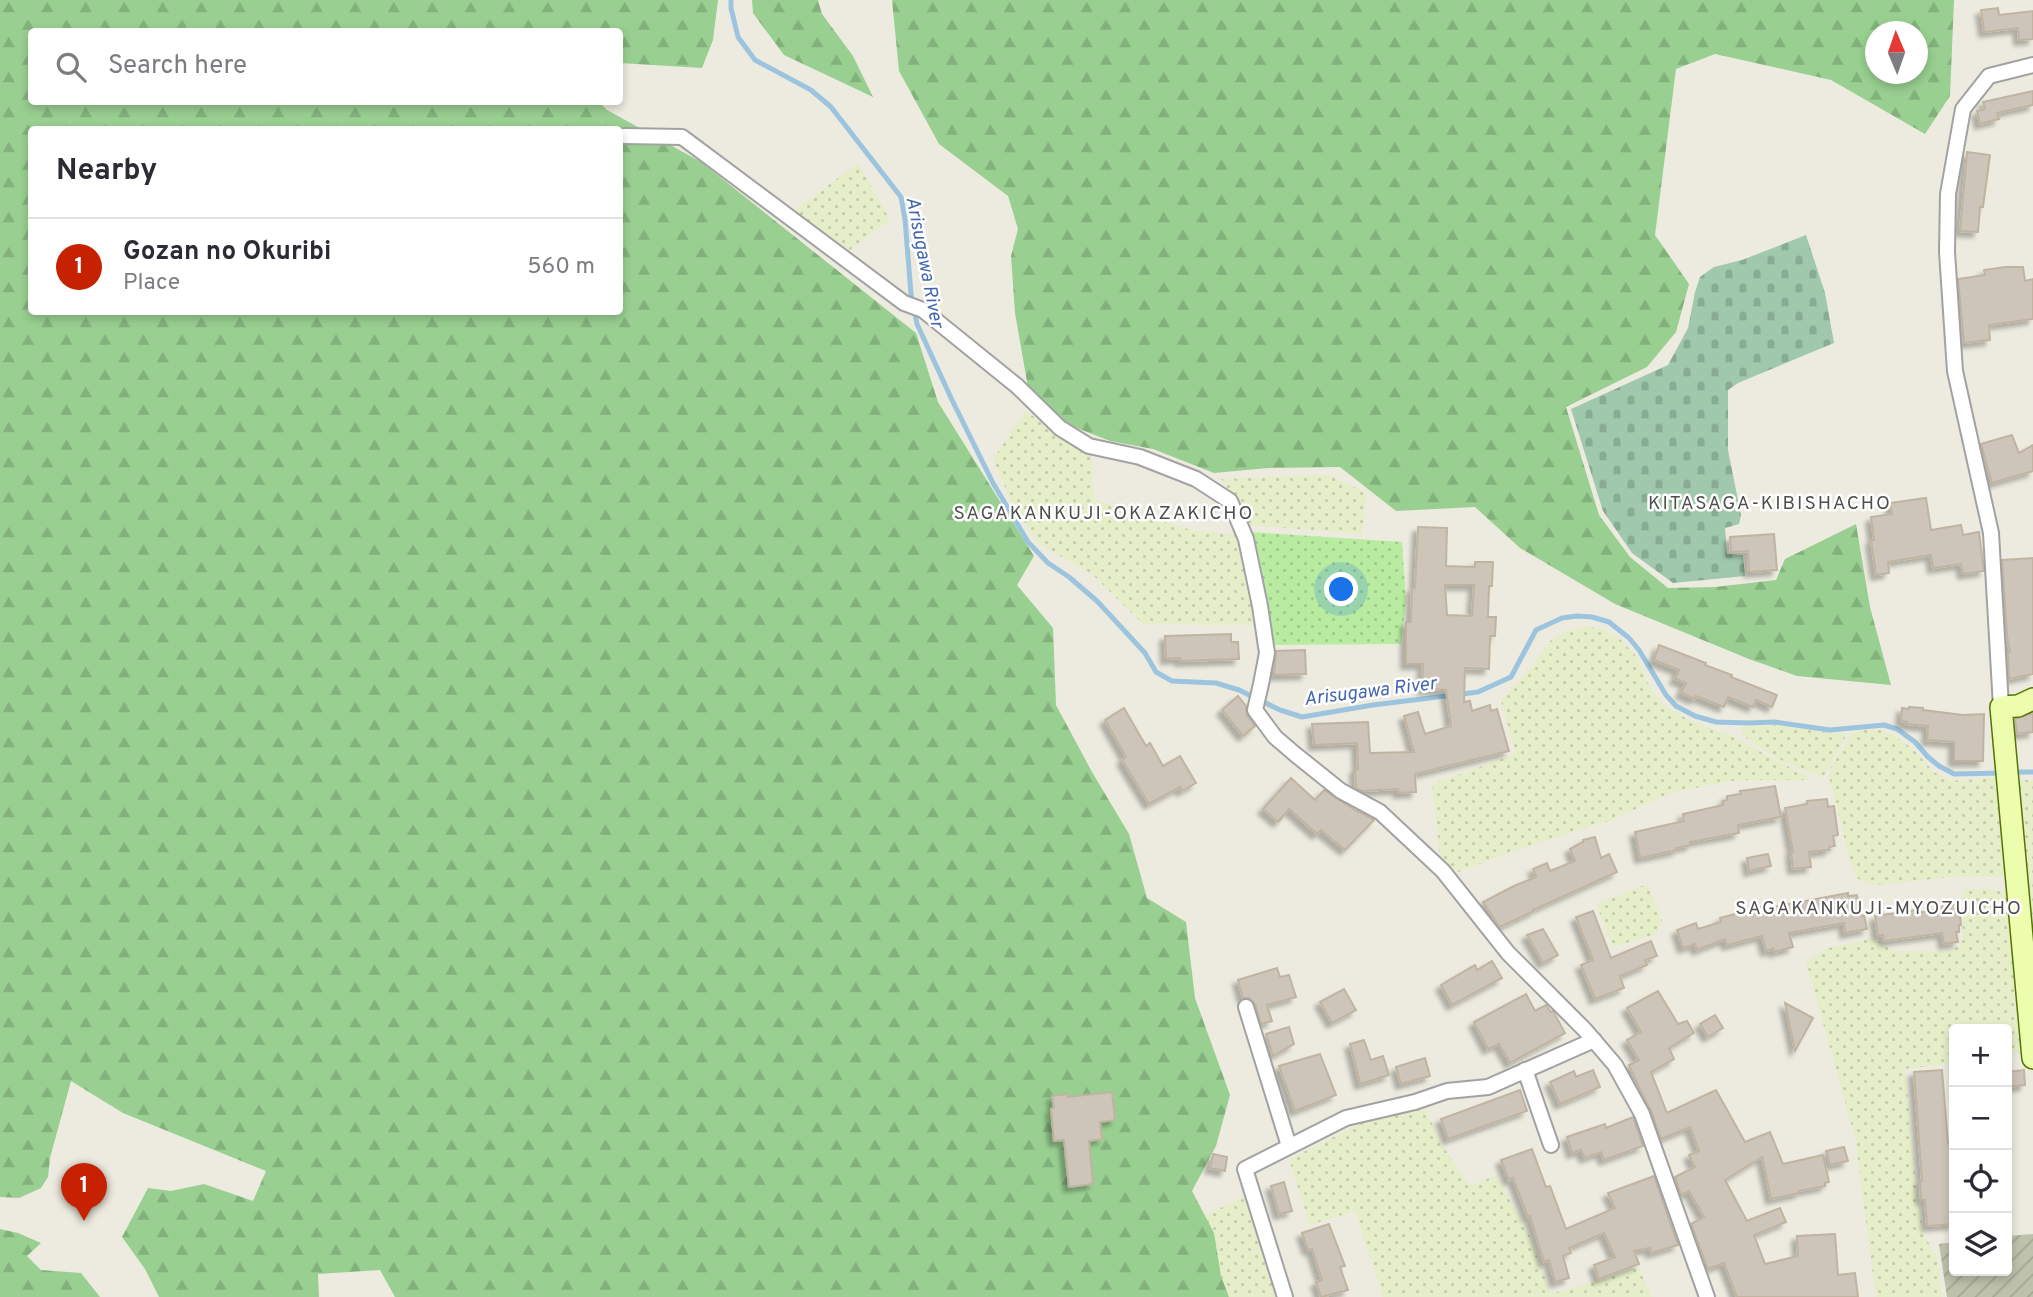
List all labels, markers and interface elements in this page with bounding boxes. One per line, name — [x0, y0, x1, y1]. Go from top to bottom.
north arrow — [1865, 21, 1928, 84]
search box — [28, 28, 623, 105]
icon: search — [52, 48, 90, 86]
text: Search here — [108, 50, 247, 83]
text: Nearby — [56, 153, 157, 190]
water label: Arisugawa River — [900, 195, 949, 332]
text: Gozan no Okuribi — [123, 236, 331, 269]
text: 1 — [74, 253, 84, 282]
text: 560 m — [527, 253, 595, 282]
text: Place — [123, 269, 180, 298]
district label: KITASAGA-KIBISHACHO — [1648, 492, 1892, 516]
district label: SAGAKANKUJI-OKAZAKICHO — [954, 502, 1254, 526]
your location — [1324, 572, 1358, 606]
water label: Arisugawa River — [1303, 672, 1439, 712]
district label: SAGAKANKUJI-MYOZUICHO — [1735, 897, 2023, 921]
map controls — [1949, 1024, 2012, 1276]
button: + — [1949, 1024, 2012, 1087]
button: − — [1949, 1087, 2012, 1150]
button: locate — [1949, 1150, 2012, 1213]
pin: 1 — [61, 1163, 107, 1221]
button: layers — [1949, 1213, 2012, 1276]

